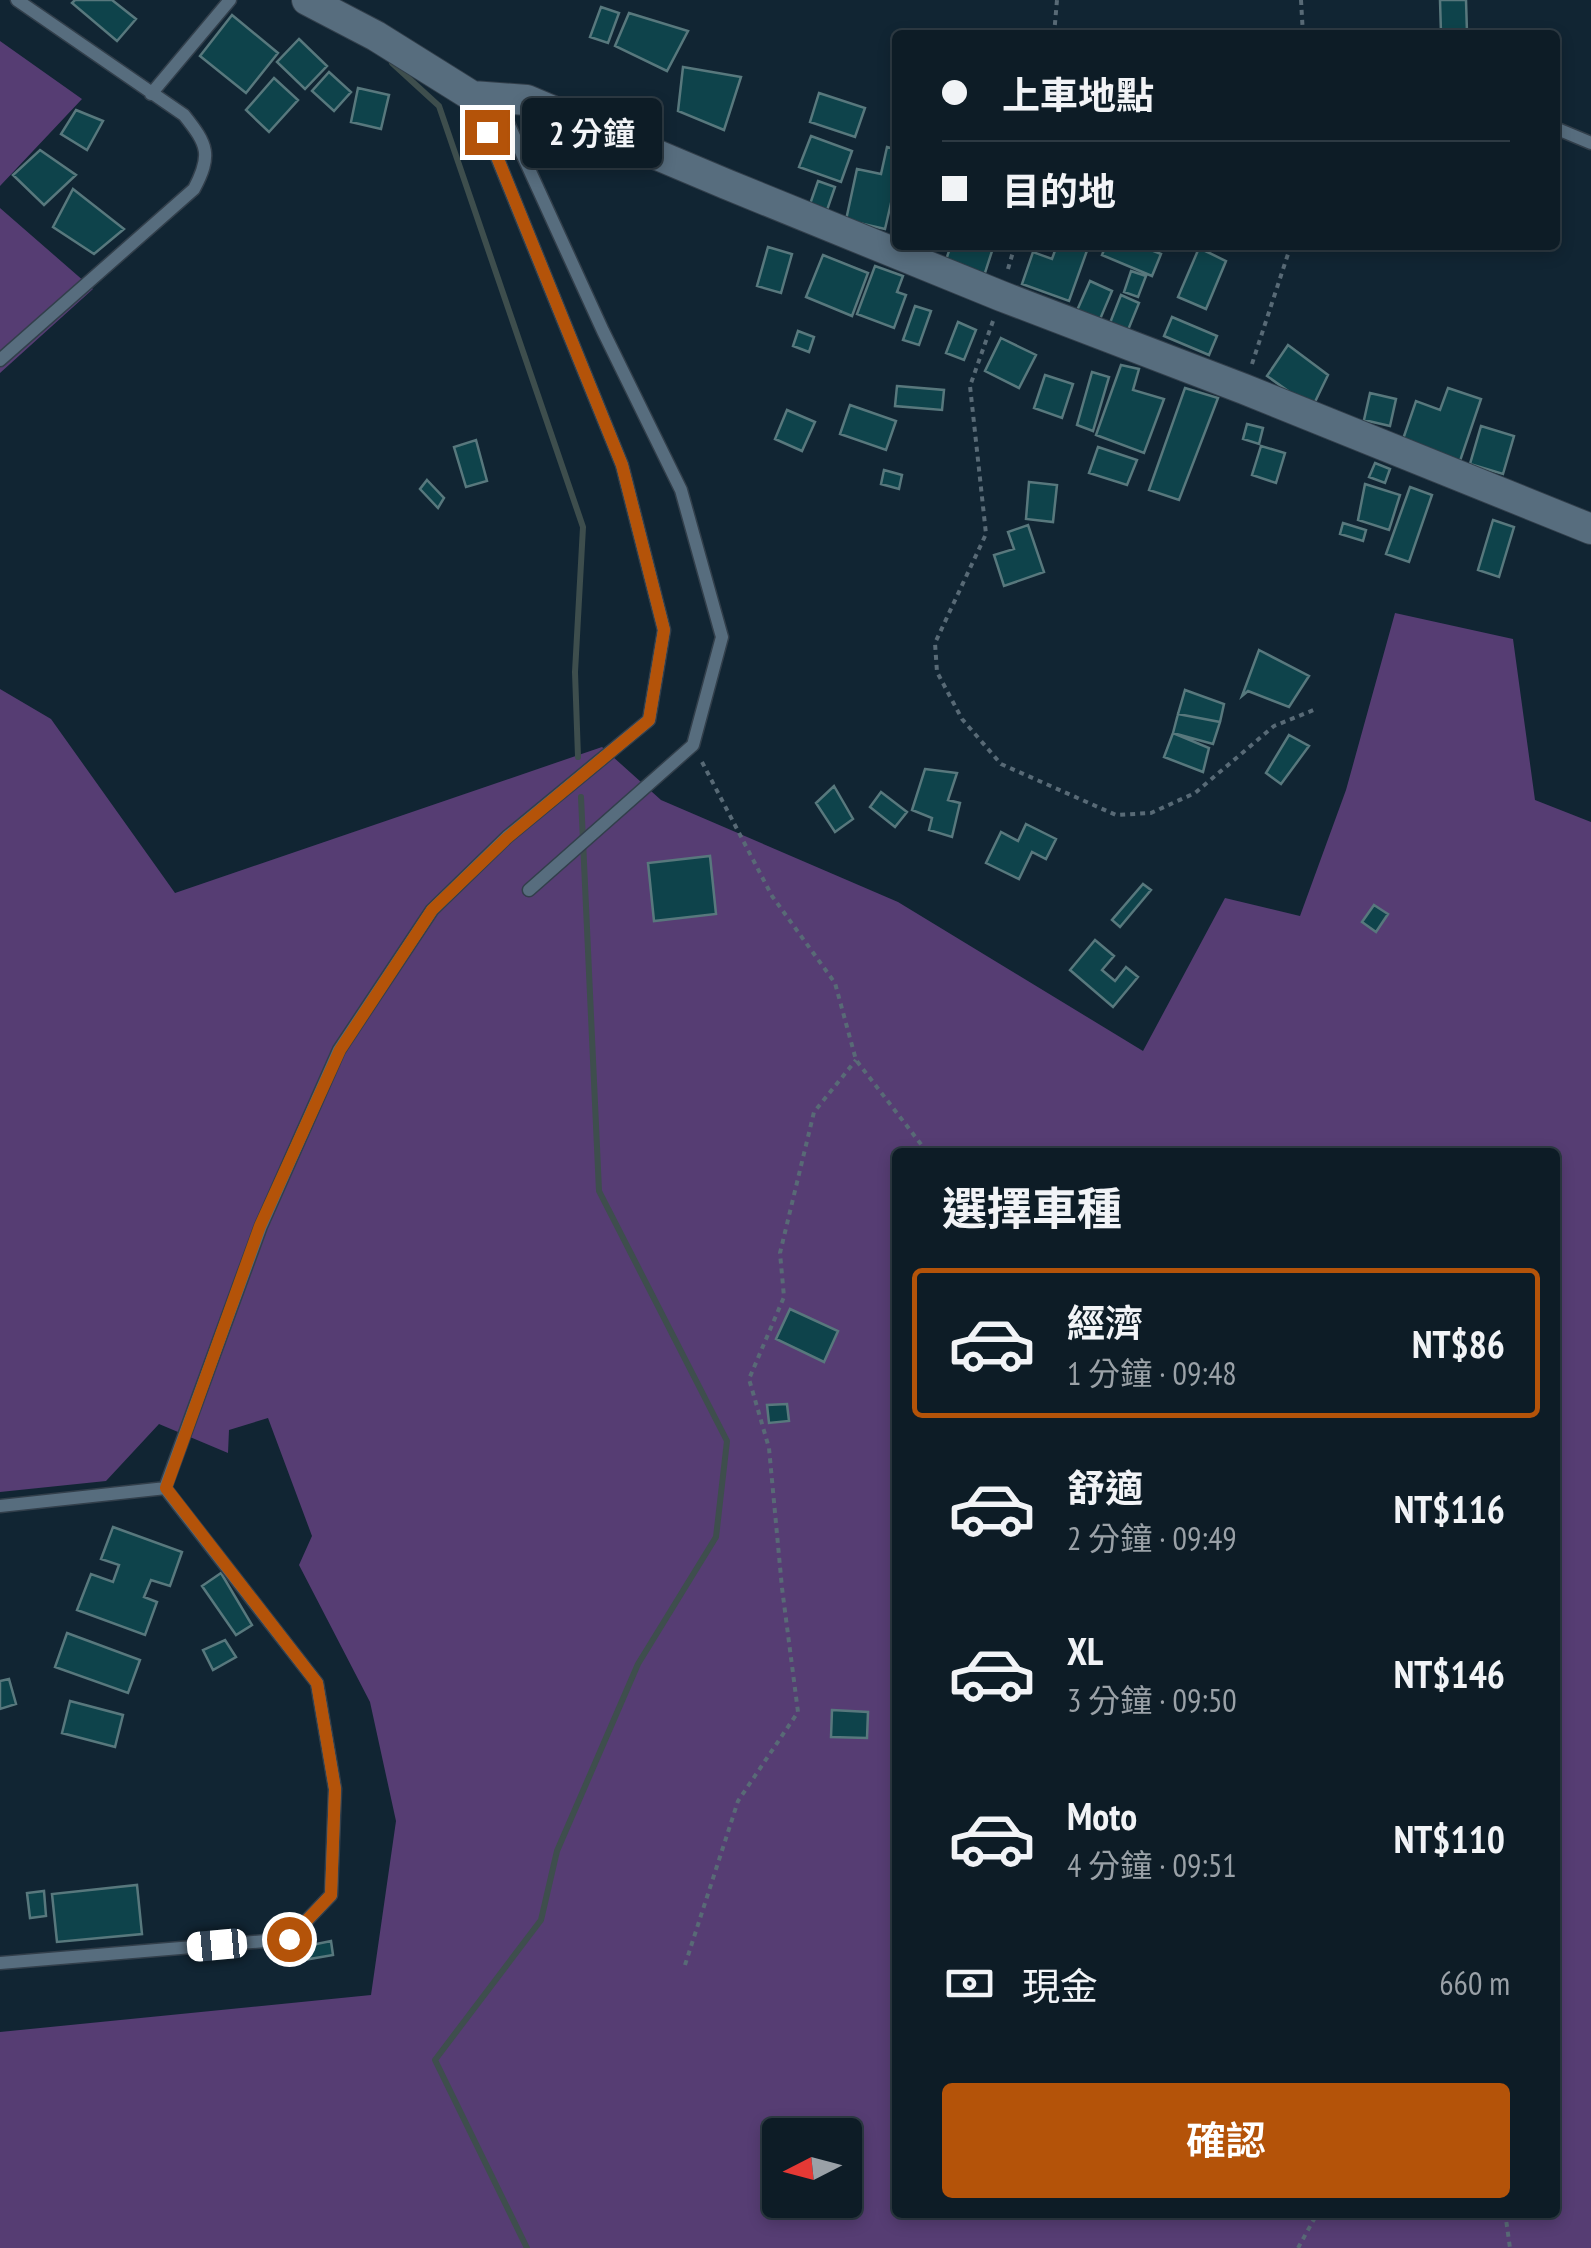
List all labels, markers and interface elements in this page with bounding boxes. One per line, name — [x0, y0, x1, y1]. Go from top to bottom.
text: 上車地點 — [1002, 70, 1154, 119]
callout: 2 分鐘 — [522, 97, 662, 167]
route end — [465, 110, 510, 155]
text: 2 分鐘 — [549, 112, 635, 154]
text: 目的地 — [1002, 166, 1116, 215]
text: 選擇車種 — [942, 1179, 1122, 1237]
icon: car — [947, 1298, 1037, 1388]
text: 經濟 — [1067, 1298, 1143, 1347]
text: NT$86 — [1412, 1319, 1505, 1368]
text: 1 分鐘 · 09:48 — [1067, 1352, 1237, 1394]
icon: car — [947, 1463, 1037, 1553]
text: 舒適 — [1067, 1463, 1143, 1512]
text: NT$116 — [1394, 1484, 1505, 1533]
text: 2 分鐘 · 09:49 — [1067, 1517, 1237, 1559]
text: XL — [1067, 1626, 1103, 1675]
icon: car — [947, 1628, 1037, 1718]
text: NT$146 — [1394, 1649, 1505, 1698]
text: 3 分鐘 · 09:50 — [1067, 1679, 1237, 1721]
text: Moto — [1067, 1791, 1137, 1840]
icon: car — [947, 1793, 1037, 1883]
text: NT$110 — [1394, 1814, 1505, 1863]
text: 4 分鐘 · 09:51 — [1067, 1844, 1237, 1886]
route start — [267, 1917, 312, 1962]
car — [186, 1927, 248, 1963]
icon: cash — [942, 1956, 997, 2011]
text: 現金 — [1022, 1961, 1098, 2010]
text: 660 m — [1439, 1962, 1510, 2004]
button: 確認 — [942, 2083, 1510, 2198]
north arrow — [762, 2118, 862, 2218]
map controls — [762, 2118, 862, 2218]

